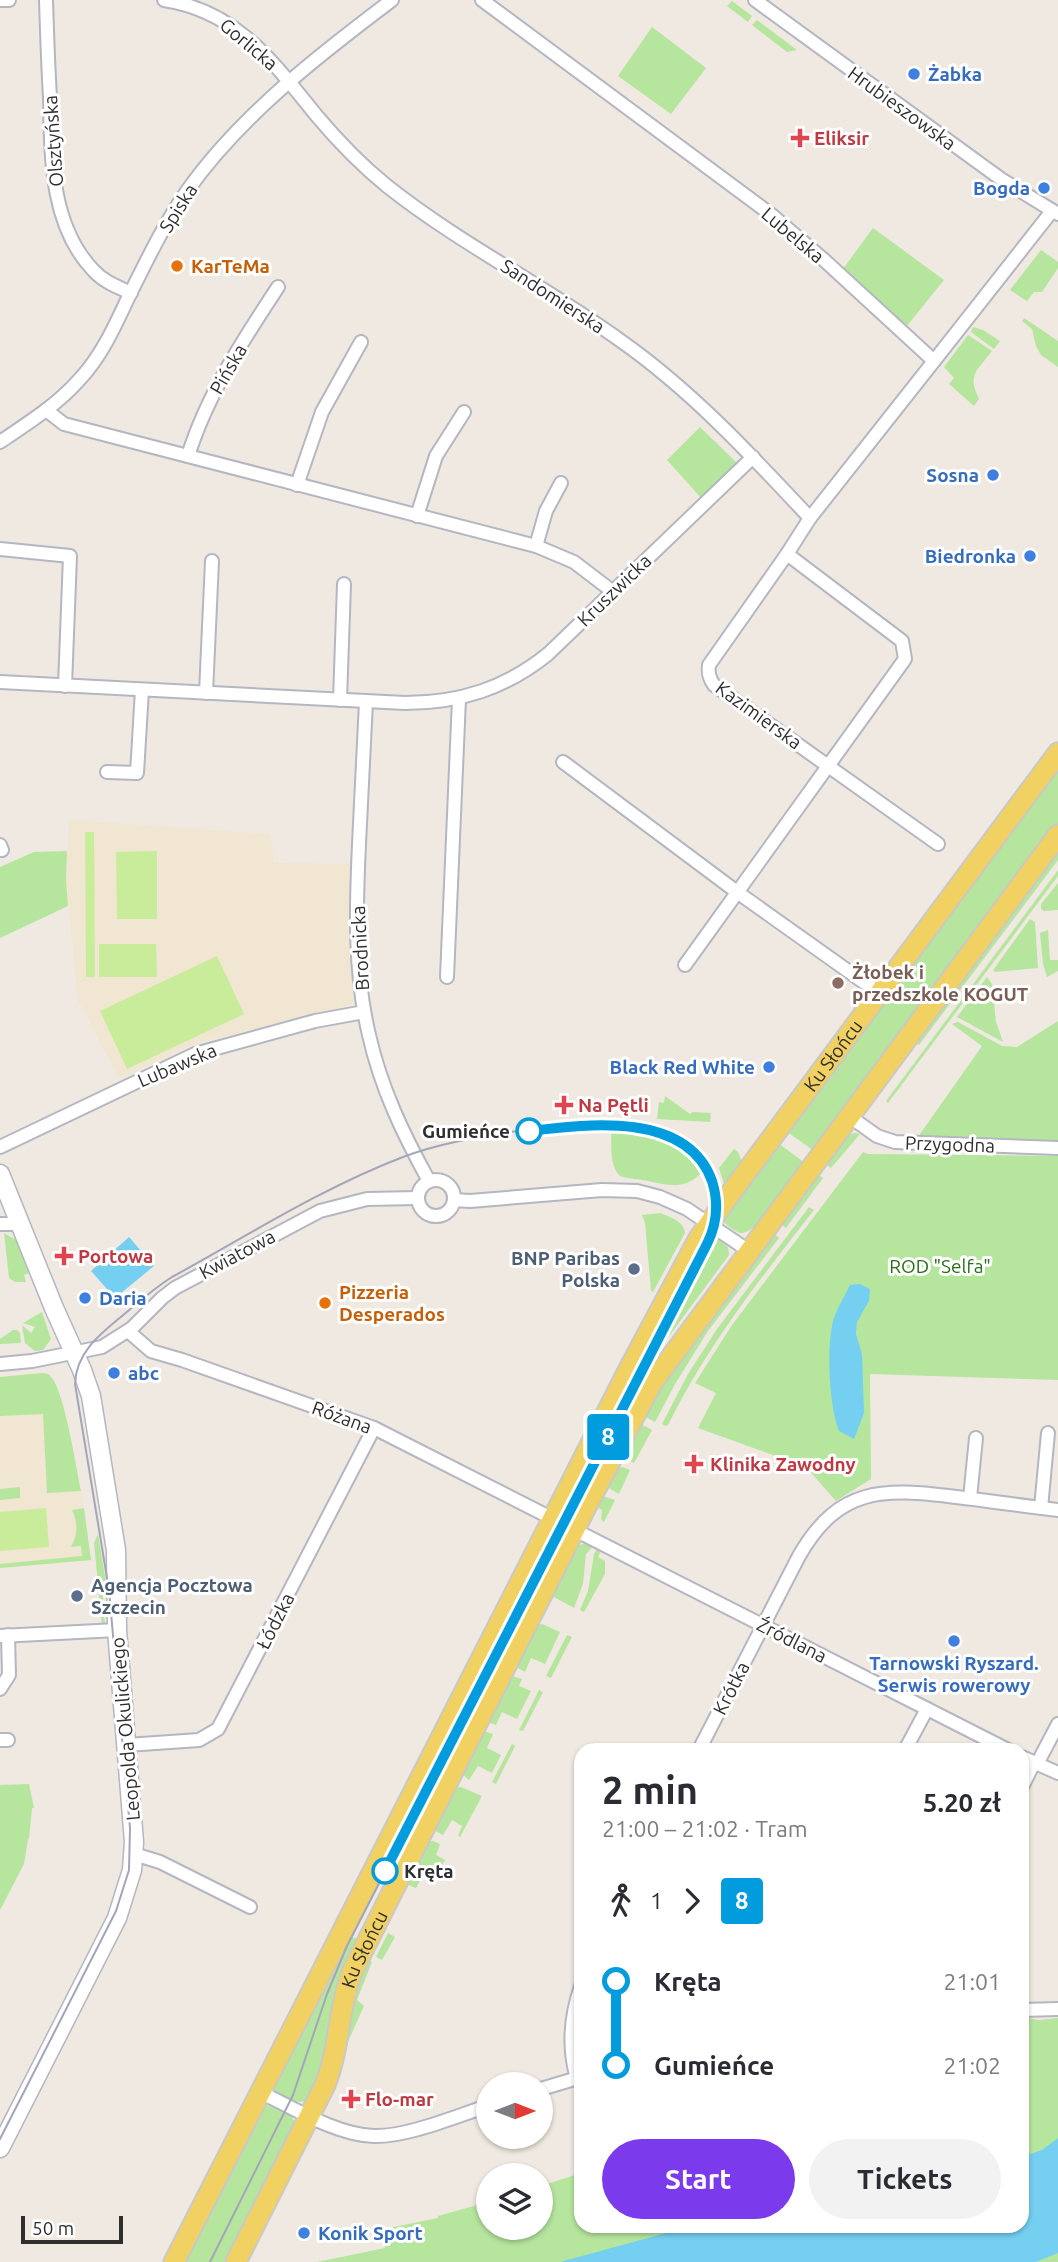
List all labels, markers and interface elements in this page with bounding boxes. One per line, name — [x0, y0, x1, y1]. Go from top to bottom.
street label: Gorlicka — [216, 13, 282, 75]
street label: Hrubieszowska — [844, 62, 960, 154]
place label: Żabka — [928, 63, 982, 85]
marker: Żabka — [906, 66, 922, 82]
street label: Olsztyńska — [39, 94, 67, 188]
place label: Eliksir — [814, 127, 869, 149]
marker: Eliksir — [792, 130, 808, 146]
place label: Bogda — [973, 177, 1030, 199]
street label: Spiska — [155, 180, 201, 236]
marker: Bogda — [1036, 180, 1052, 196]
street label: Lubelska — [757, 203, 829, 267]
street label: Sandomierska — [497, 254, 609, 338]
place label: KarTeMa — [191, 255, 270, 277]
marker: KarTeMa — [169, 258, 185, 274]
street label: Pińska — [205, 340, 251, 398]
place label: Sosna — [926, 464, 979, 486]
marker: Sosna — [985, 467, 1001, 483]
place label: Biedronka — [925, 545, 1016, 567]
marker: Biedronka — [1022, 548, 1038, 564]
street label: Kruszwicka — [572, 549, 656, 631]
street label: Kazimierska — [712, 676, 806, 754]
street label: Brodnicka — [347, 905, 373, 991]
place label: Żłobek i przedszkole KOGUT — [852, 961, 1029, 1005]
marker: Żłobek i przedszkole KOGUT — [830, 975, 846, 991]
street label: Ku Słońcu — [799, 1016, 867, 1096]
street label: Lubawska — [134, 1039, 220, 1091]
place label: Black Red White — [610, 1056, 755, 1078]
marker: Black Red White — [761, 1059, 777, 1075]
place label: Na Pętli — [578, 1094, 649, 1116]
marker: Na Pętli — [556, 1097, 572, 1113]
marker: Gumieńce — [516, 1118, 542, 1144]
place label: Gumieńce — [422, 1120, 510, 1142]
street label: Przygodna — [905, 1131, 995, 1157]
street label: Kwiatowa — [195, 1225, 279, 1283]
place label: Portowa — [78, 1245, 153, 1267]
place label: BNP Paribas Polska — [511, 1247, 620, 1291]
marker: Portowa — [56, 1248, 72, 1264]
park label: ROD "Selfa" — [889, 1255, 991, 1277]
marker: BNP Paribas Polska — [626, 1261, 642, 1277]
place label: Pizzeria Desperados — [339, 1281, 445, 1325]
place label: Daria — [99, 1287, 147, 1309]
marker: Daria — [77, 1290, 93, 1306]
marker: Pizzeria Desperados — [317, 1295, 333, 1311]
place label: abc — [128, 1362, 159, 1384]
marker: abc — [106, 1365, 122, 1381]
street label: Różana — [309, 1396, 375, 1438]
line badge: 8 — [585, 1414, 631, 1460]
text: 8 — [601, 1423, 615, 1450]
place label: Klinika Zawodny — [710, 1453, 856, 1475]
marker: Klinika Zawodny — [684, 1454, 704, 1474]
place label: Agencja Pocztowa Szczecin — [91, 1574, 253, 1618]
marker: Agencja Pocztowa Szczecin — [69, 1588, 85, 1604]
street label: Łódzka — [252, 1589, 298, 1653]
street label: Źródlana — [753, 1613, 831, 1667]
marker: Tarnowski Ryszard. Serwis rowerowy — [946, 1633, 962, 1649]
street label: Leopolda Okulickiego — [106, 1636, 144, 1822]
place label: Tarnowski Ryszard. Serwis rowerowy — [869, 1652, 1039, 1696]
street label: Krótka — [708, 1658, 754, 1718]
text: 2 min — [602, 1769, 698, 1811]
text: 5.20 zł — [923, 1788, 1001, 1817]
text: 21:00 – 21:02 · Tram — [602, 1816, 808, 1841]
marker: Kręta — [372, 1858, 398, 1884]
place label: Kręta — [404, 1860, 453, 1882]
icon: walk — [602, 1882, 640, 1920]
icon: forward — [673, 1882, 711, 1920]
text: 8 — [735, 1887, 749, 1914]
text: 1 — [650, 1888, 663, 1913]
street label: Ku Słońcu — [337, 1907, 392, 1991]
text: Kręta — [654, 1967, 722, 1996]
text: 21:01 — [943, 1969, 1001, 1994]
text: Gumieńce — [654, 2051, 774, 2080]
text: 21:02 — [943, 2053, 1001, 2078]
north arrow — [476, 2072, 553, 2149]
map controls — [476, 2072, 553, 2240]
place label: Flo-mar — [365, 2088, 434, 2110]
marker: Flo-mar — [343, 2091, 359, 2107]
button: Start — [602, 2139, 795, 2219]
button: Tickets — [809, 2139, 1001, 2219]
button: layers — [476, 2163, 553, 2240]
scale bar — [21, 2213, 122, 2245]
text: 50 m — [32, 2217, 74, 2239]
place label: Konik Sport — [318, 2222, 423, 2244]
marker: Konik Sport — [296, 2225, 312, 2241]

